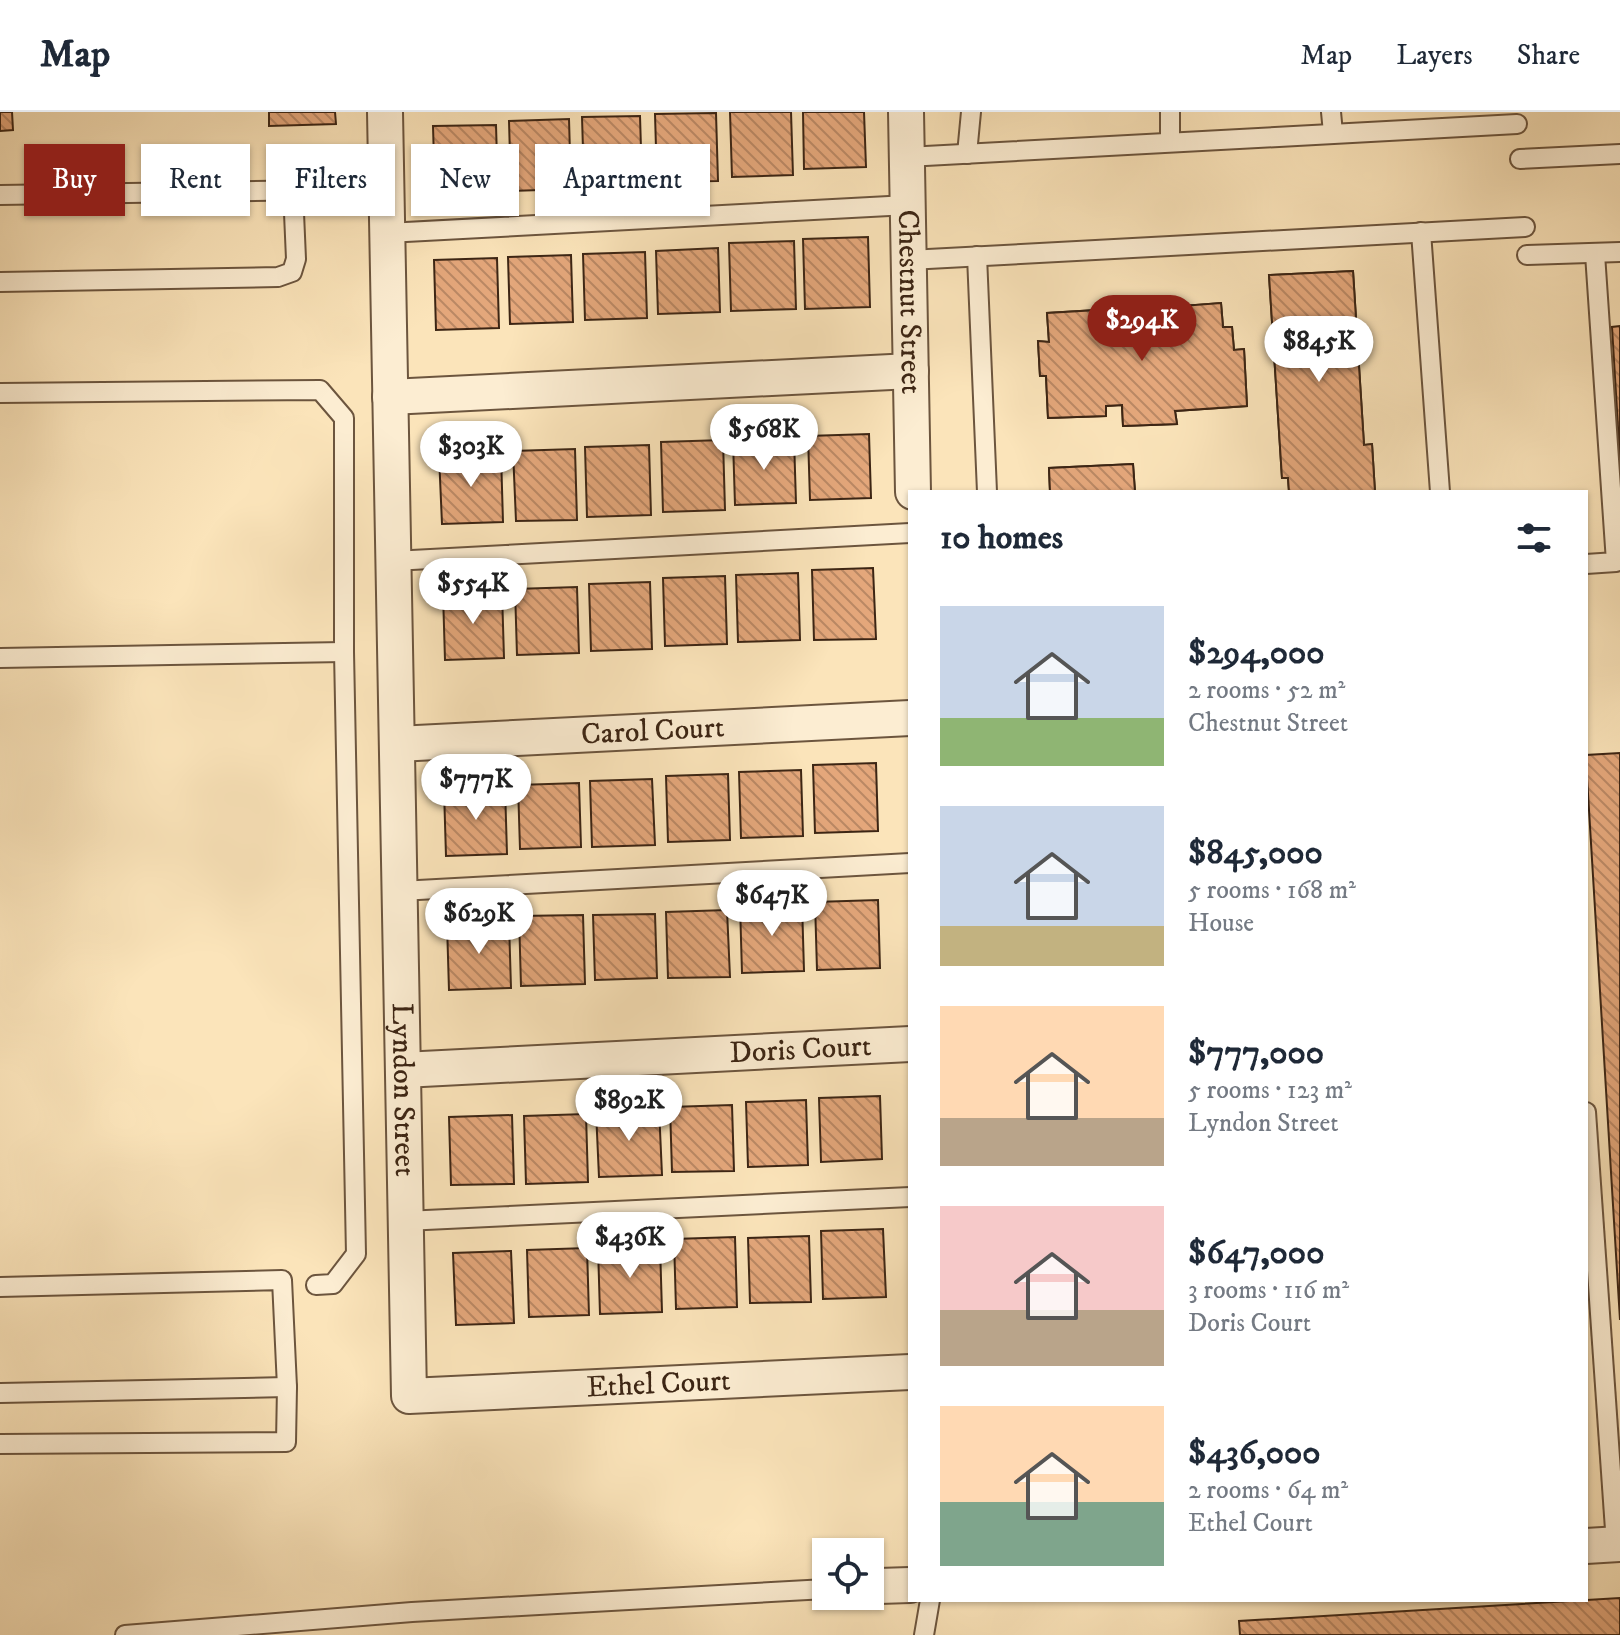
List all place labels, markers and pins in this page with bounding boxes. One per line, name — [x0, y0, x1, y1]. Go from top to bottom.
pin: $294K — [1086, 295, 1198, 363]
pin: $845K — [1263, 316, 1375, 384]
pin: $568K — [708, 404, 820, 472]
pin: $303K — [415, 421, 527, 489]
pin: $554K — [417, 558, 529, 626]
pin: $777K — [420, 754, 532, 822]
pin: $647K — [716, 870, 828, 938]
pin: $629K — [423, 888, 535, 956]
pin: $892K — [573, 1075, 685, 1143]
pin: $436K — [574, 1212, 686, 1280]

